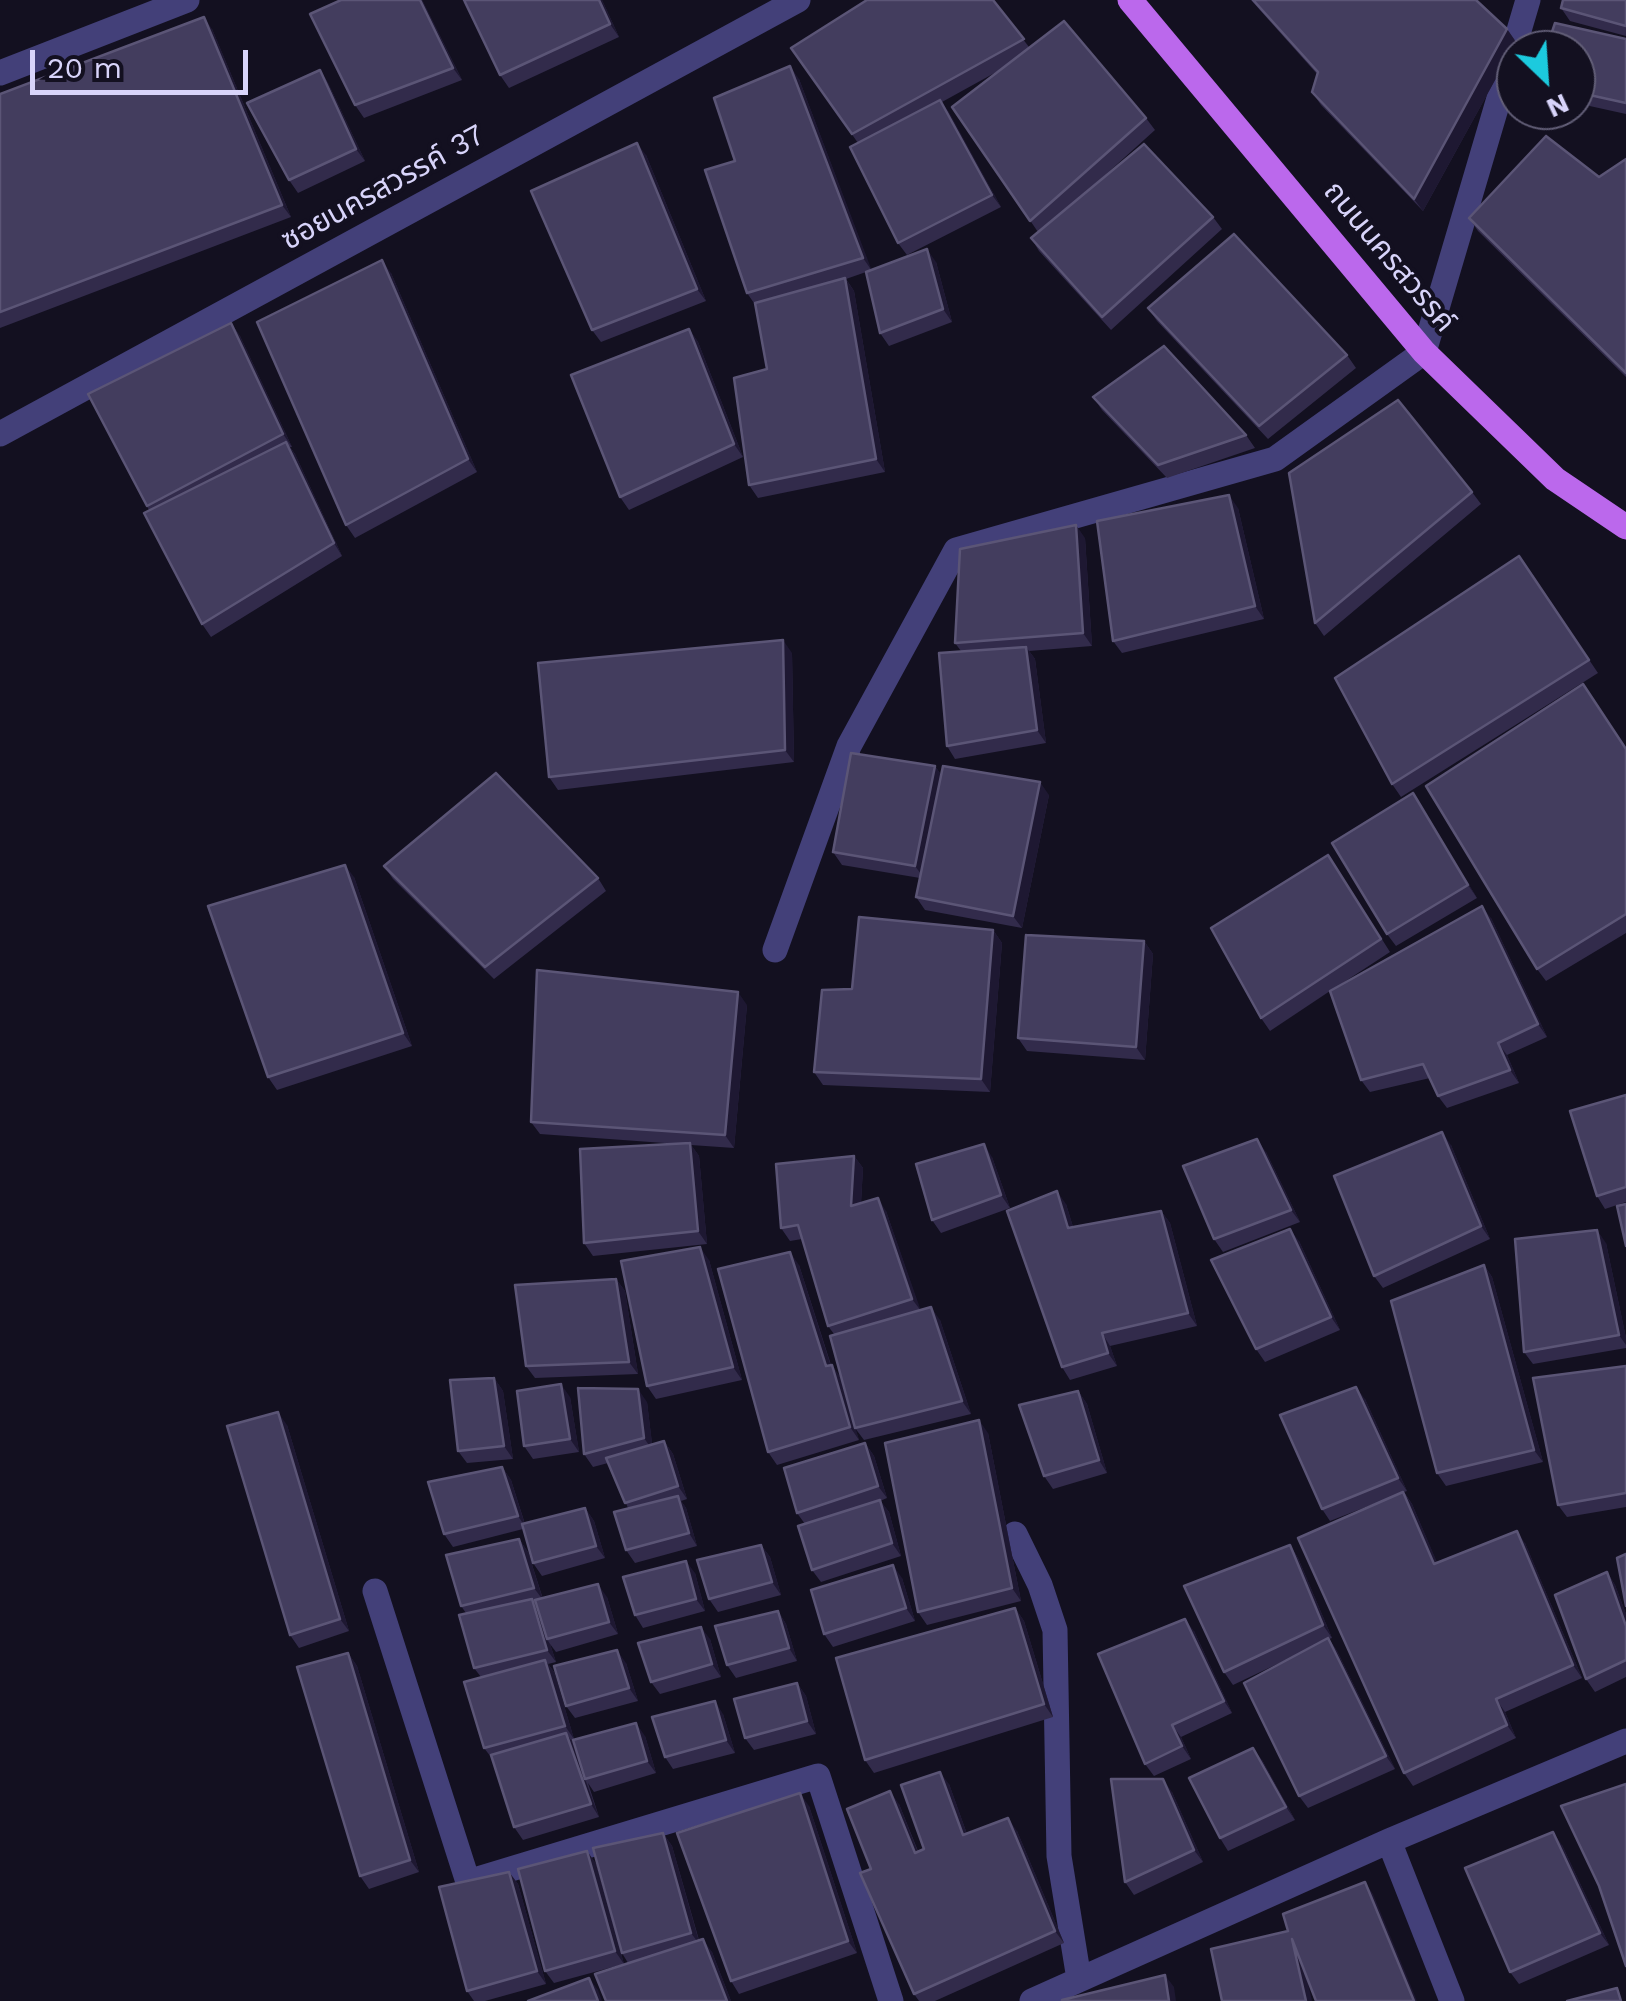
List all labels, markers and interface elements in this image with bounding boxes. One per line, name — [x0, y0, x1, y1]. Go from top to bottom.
scale bar — [35, 30, 252, 92]
north arrow — [1496, 30, 1596, 130]
text: 20 m — [47, 50, 122, 85]
text: N — [1542, 86, 1574, 125]
street label: ซอยนครสวรรค์ 37 — [275, 117, 491, 259]
street label: ถนนนครสวรรค์ — [1315, 174, 1463, 340]

